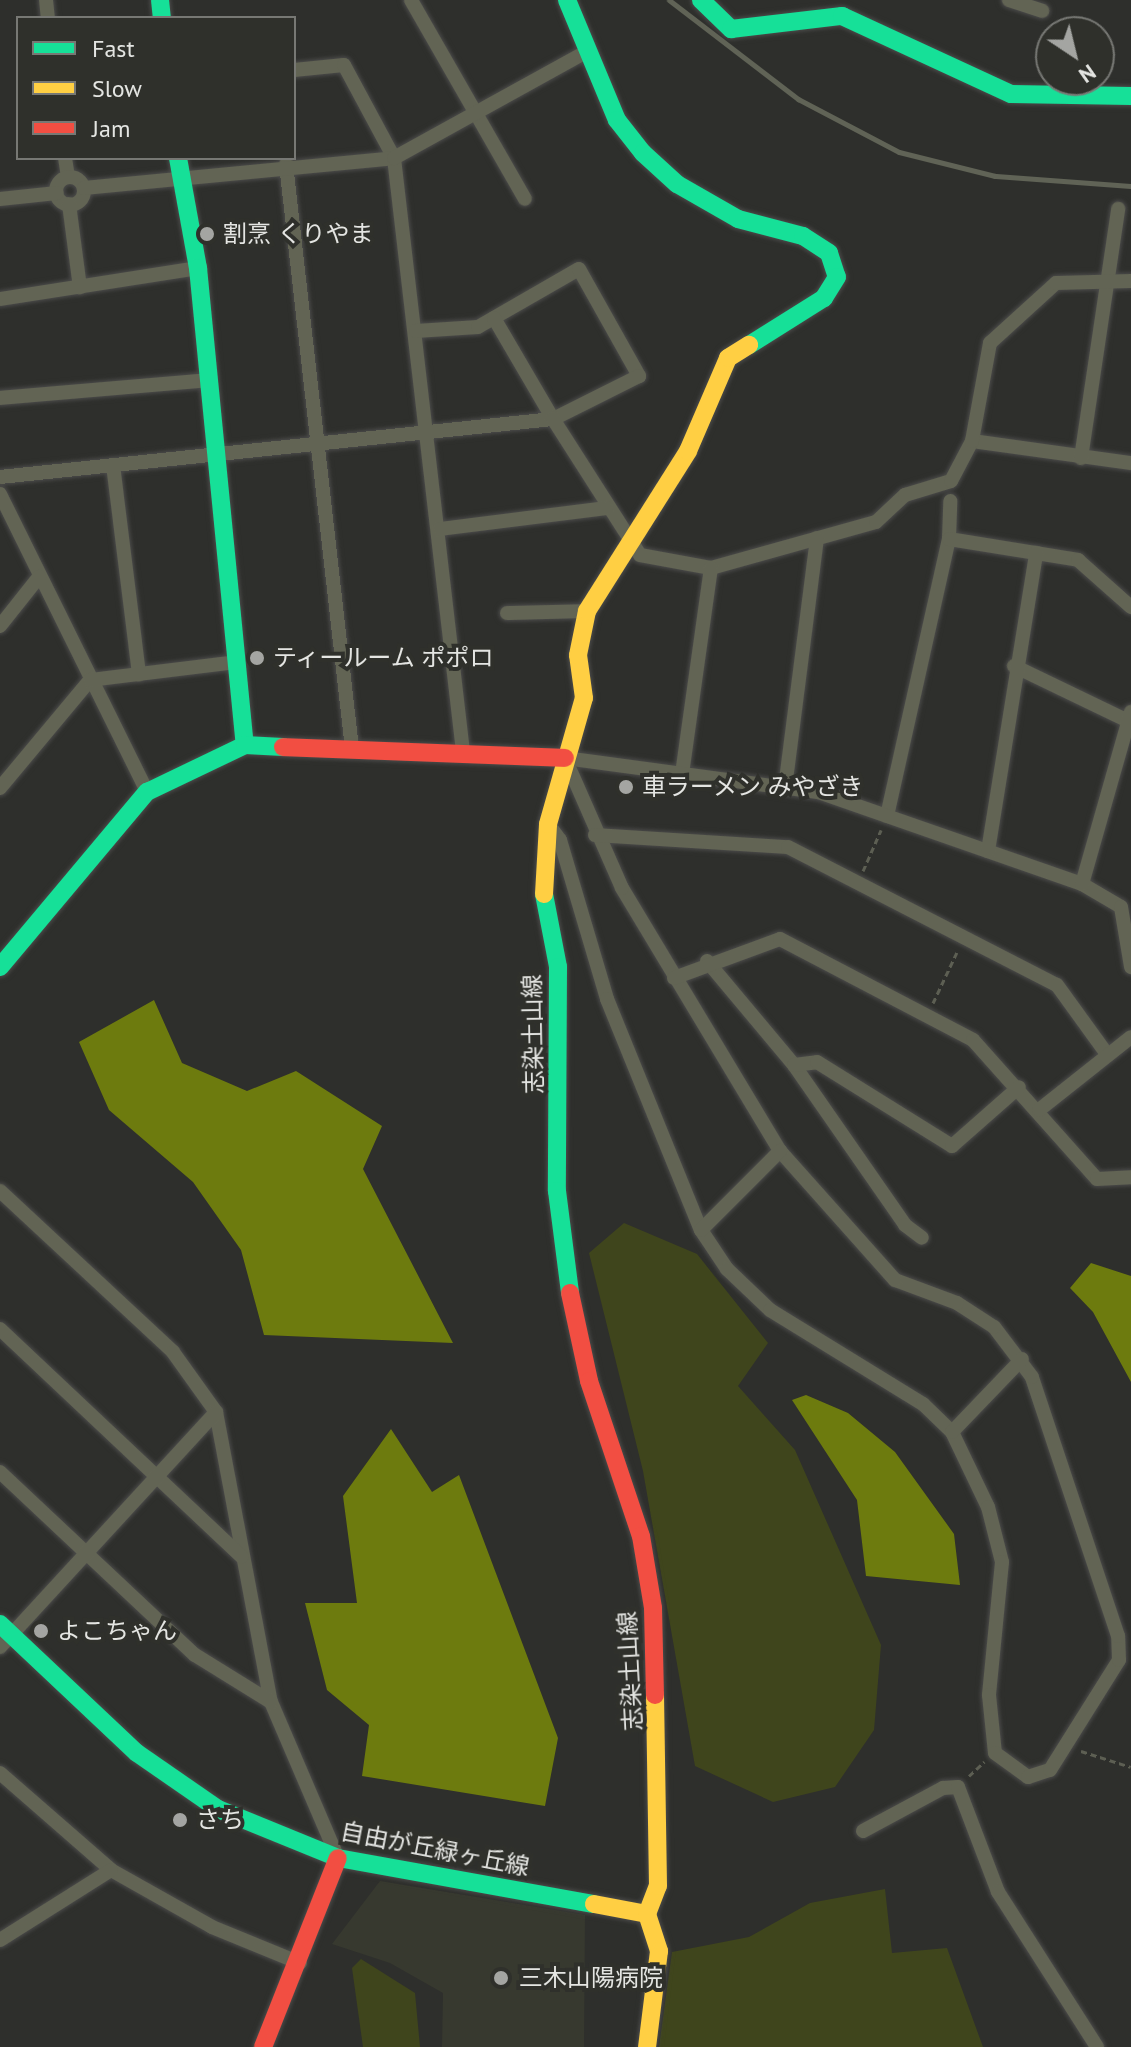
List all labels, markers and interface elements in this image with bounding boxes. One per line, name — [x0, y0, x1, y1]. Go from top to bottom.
legend — [16, 16, 296, 160]
north arrow — [1035, 16, 1115, 96]
text: Fast — [92, 33, 135, 64]
text: N — [1074, 58, 1102, 90]
text: Slow — [92, 73, 142, 104]
text: Jam — [92, 113, 130, 144]
place label: 割烹 くりやま — [223, 220, 373, 248]
marker: 割烹 くりやま — [198, 225, 216, 243]
place label: ティールーム ポポロ — [273, 644, 495, 672]
marker: ティールーム ポポロ — [248, 649, 266, 667]
place label: 車ラーメン みやざき — [642, 773, 864, 801]
marker: 車ラーメン みやざき — [617, 778, 635, 796]
street label: 志染土山線 — [518, 974, 548, 1094]
street label: 志染土山線 — [612, 1610, 648, 1732]
place label: よこちゃん — [57, 1617, 177, 1645]
marker: よこちゃん — [32, 1622, 50, 1640]
place label: さち — [196, 1806, 244, 1834]
marker: さち — [171, 1811, 189, 1829]
street label: 自由が丘緑ヶ丘線 — [338, 1817, 532, 1881]
place label: 三木山陽病院 — [519, 1964, 663, 1992]
marker: 三木山陽病院 — [490, 1967, 512, 1989]

